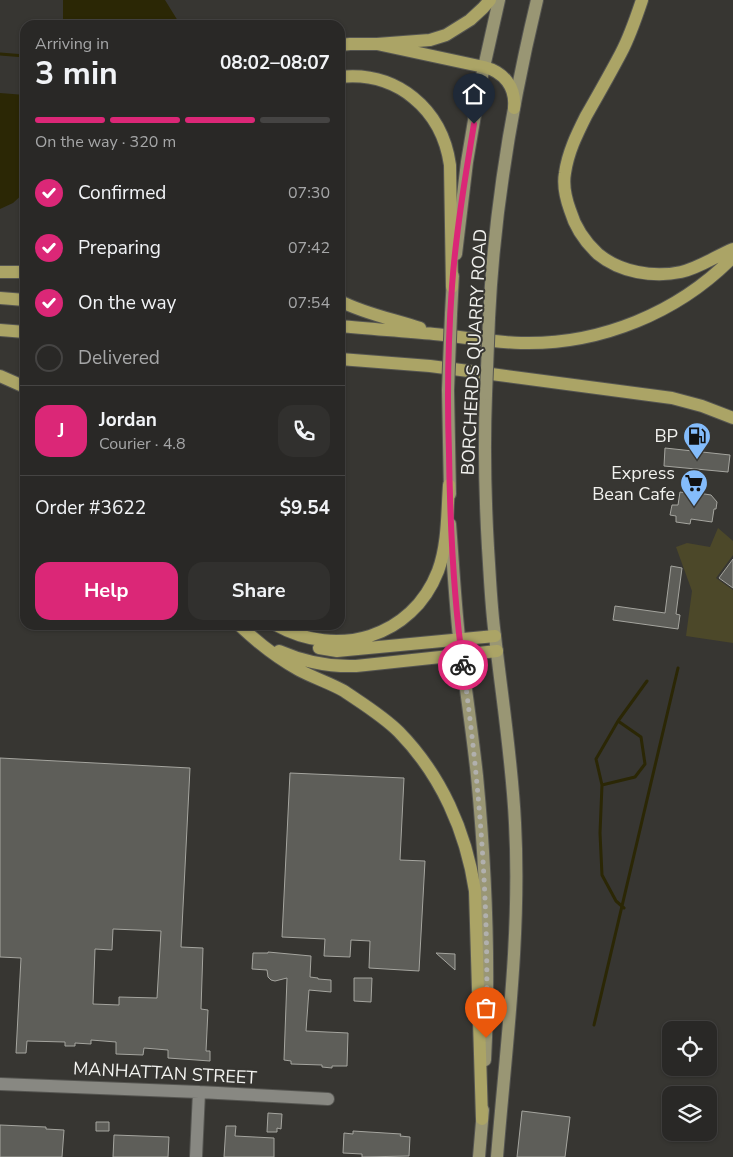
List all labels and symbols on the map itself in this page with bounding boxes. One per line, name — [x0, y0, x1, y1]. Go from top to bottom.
pin — [453, 73, 495, 124]
street label: BORCHERDS QUARRY ROAD — [456, 228, 492, 476]
fuel station icon: BP — [682, 421, 712, 460]
place label: BP — [654, 424, 678, 448]
place label: Express Bean Cafe — [592, 461, 675, 506]
supermarket icon: Express Bean Cafe — [679, 468, 709, 507]
courier — [438, 640, 488, 690]
pin — [465, 987, 507, 1038]
street label: MANHATTAN STREET — [72, 1056, 258, 1090]

